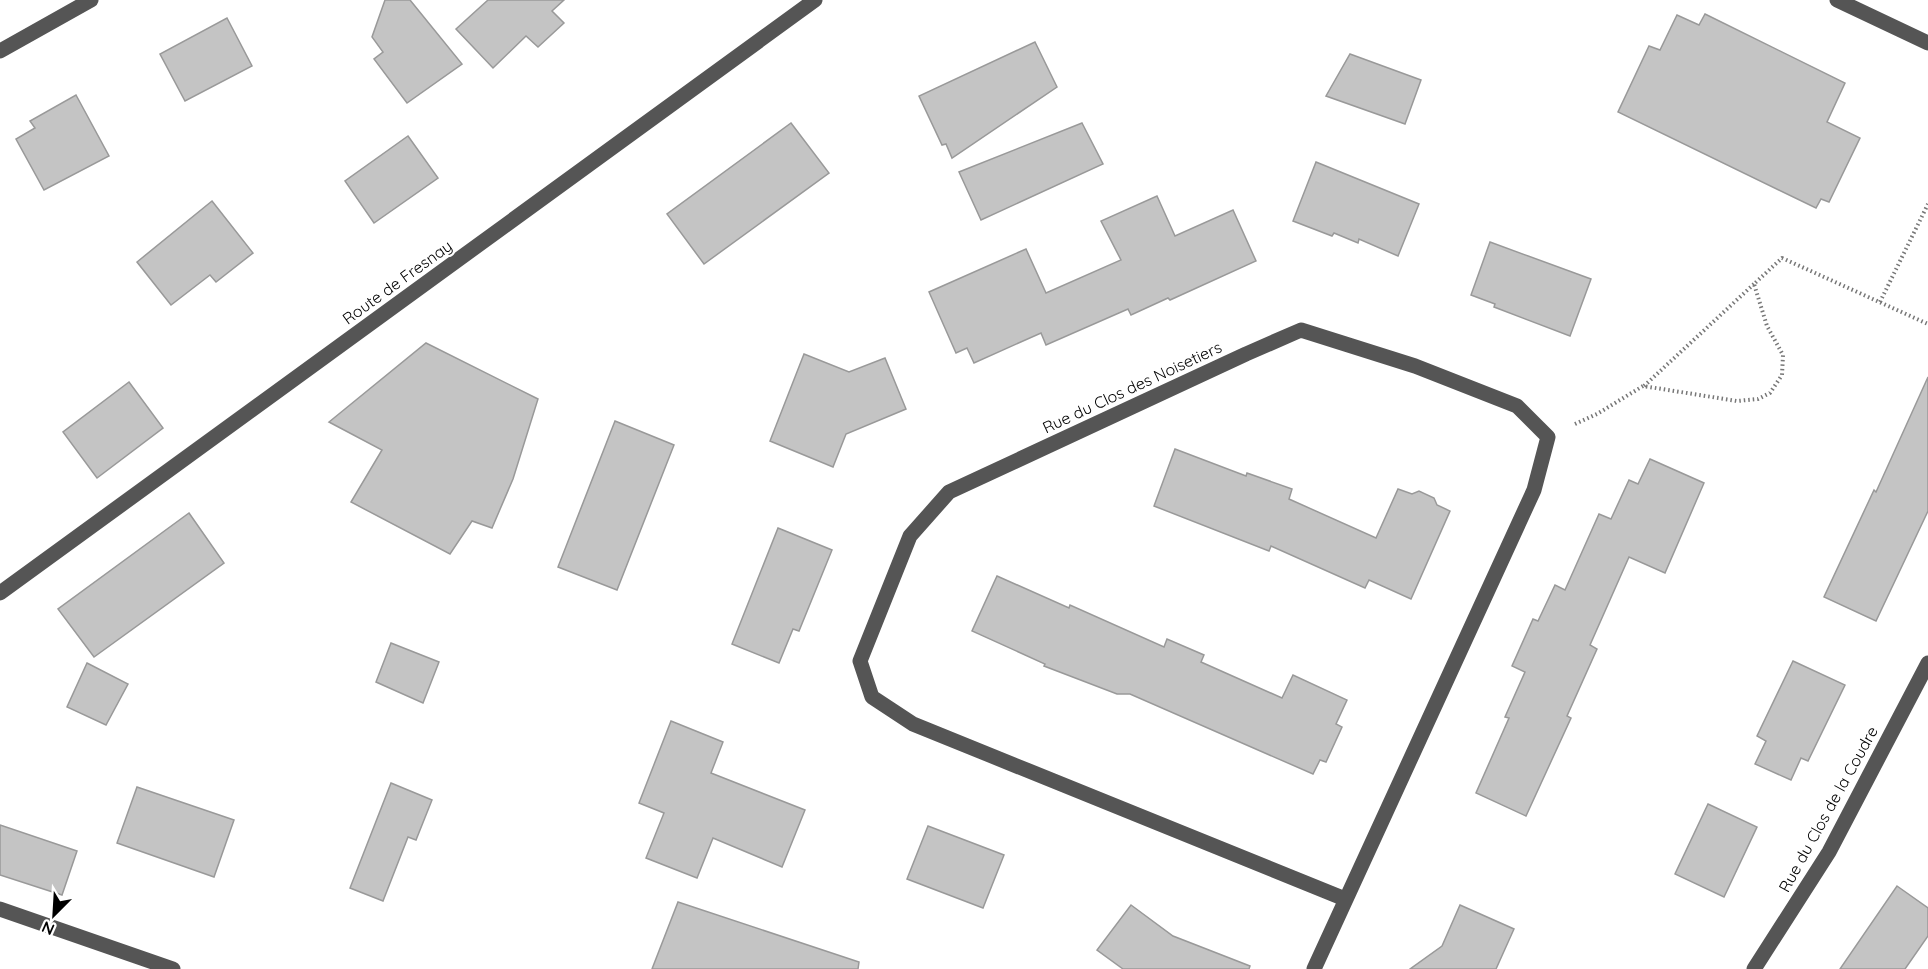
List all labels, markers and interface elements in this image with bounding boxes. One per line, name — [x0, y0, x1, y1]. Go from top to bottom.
street label: Route de Fresnay — [338, 236, 456, 328]
street label: Rue du Clos des Noisetiers — [1039, 337, 1225, 437]
street label: Rue du Clos de la Coudre — [1774, 723, 1882, 895]
north arrow — [24, 885, 84, 945]
text: N — [38, 917, 57, 940]

